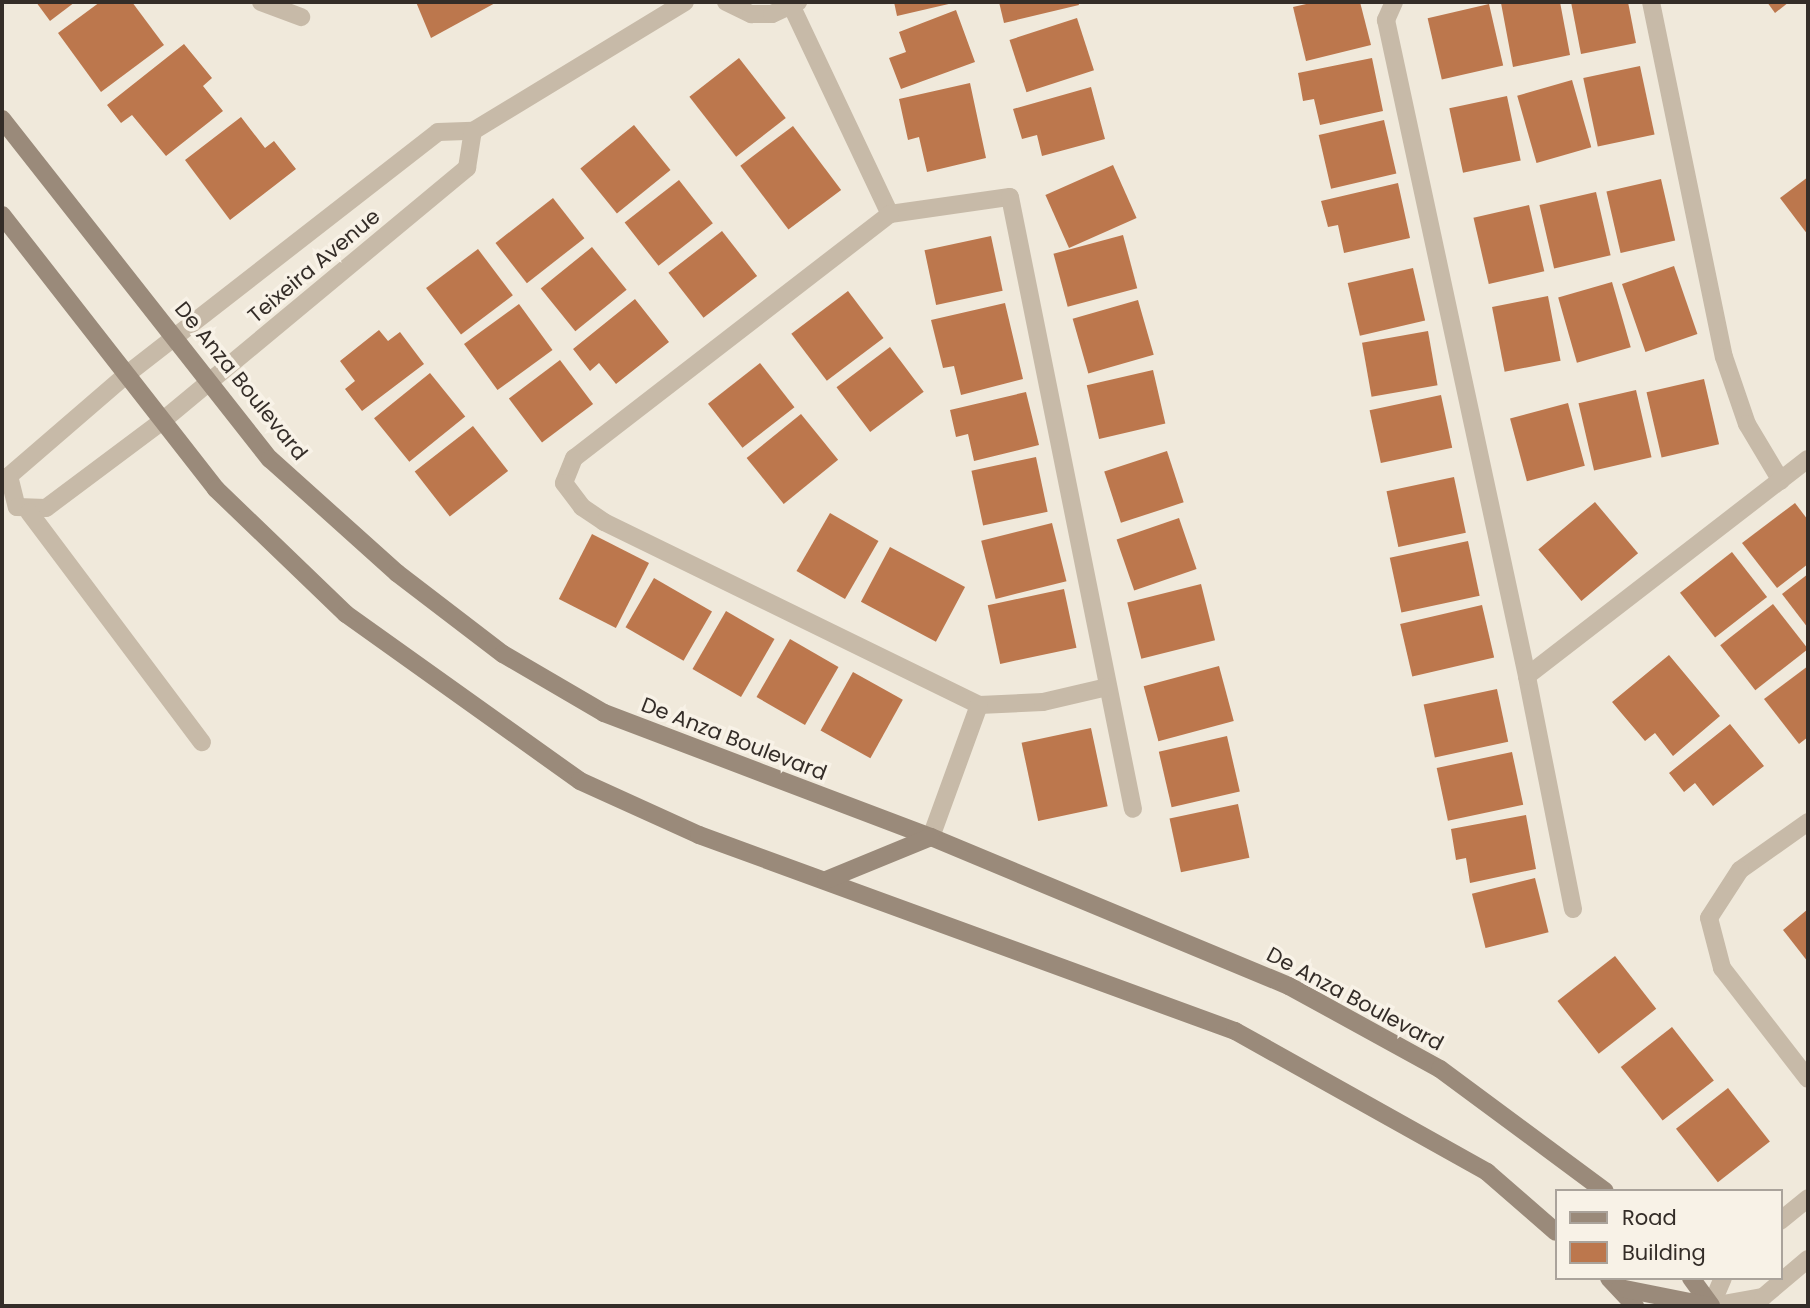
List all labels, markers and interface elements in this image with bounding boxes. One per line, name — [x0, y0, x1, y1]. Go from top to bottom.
street label: Teixeira Avenue — [243, 204, 385, 328]
street label: De Anza Boulevard — [169, 297, 313, 465]
street label: De Anza Boulevard — [638, 692, 830, 786]
street label: De Anza Boulevard — [1262, 942, 1448, 1056]
legend — [1554, 1189, 1782, 1280]
text: Road — [1622, 1203, 1677, 1232]
text: Building — [1622, 1238, 1706, 1267]

